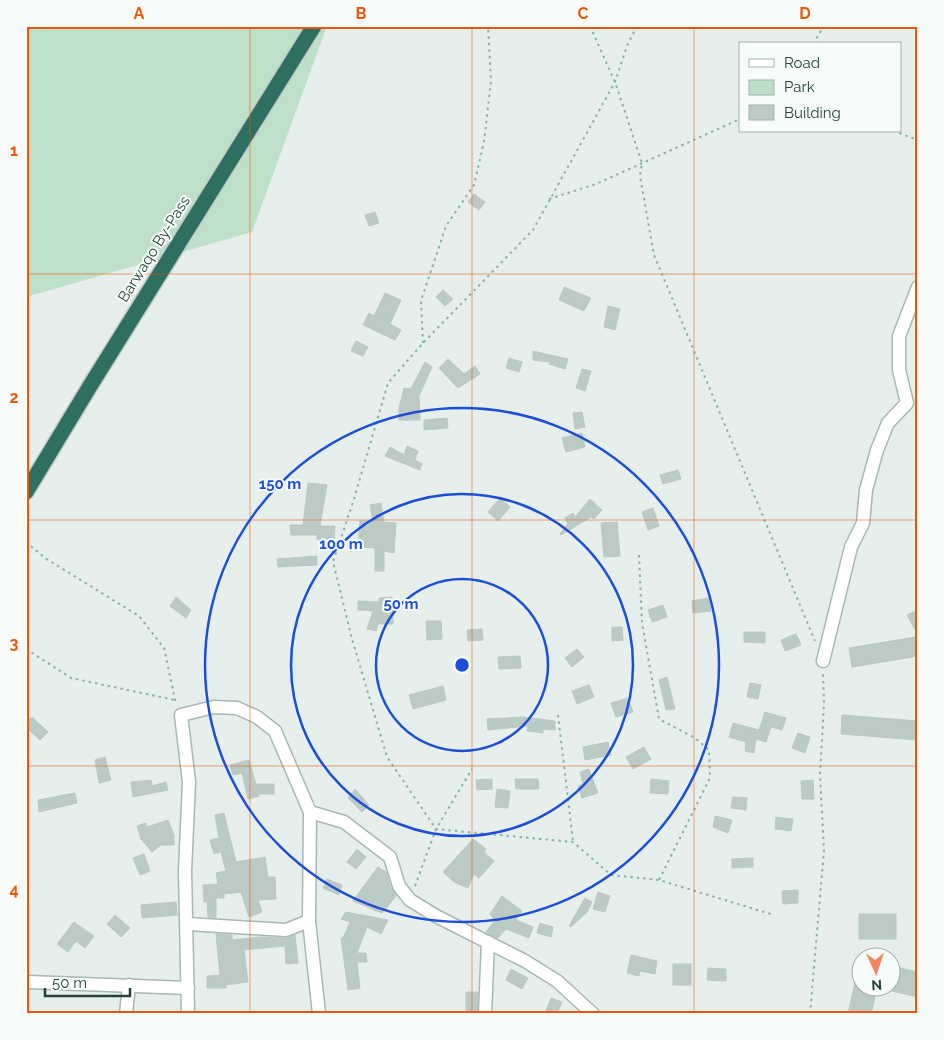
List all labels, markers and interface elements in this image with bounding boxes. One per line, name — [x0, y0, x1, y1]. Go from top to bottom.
text: A — [134, 4, 145, 23]
text: B — [356, 4, 367, 23]
text: C — [578, 4, 589, 23]
text: D — [799, 4, 811, 23]
legend — [739, 42, 902, 132]
text: Road — [784, 54, 820, 72]
text: Park — [784, 78, 815, 96]
text: Building — [784, 104, 841, 122]
text: 1 — [10, 141, 18, 160]
street label: Barwaqo By-Pass — [114, 193, 194, 305]
text: 2 — [9, 388, 19, 407]
text: 150 m — [259, 475, 301, 493]
text: 100 m — [319, 535, 363, 553]
text: 50 m — [383, 595, 419, 613]
text: 3 — [10, 634, 19, 653]
centre of rings — [453, 656, 471, 674]
text: 4 — [9, 880, 19, 899]
north arrow — [852, 948, 902, 998]
scale bar — [45, 965, 130, 997]
text: 50 m — [52, 974, 87, 992]
text: N — [871, 977, 882, 993]

